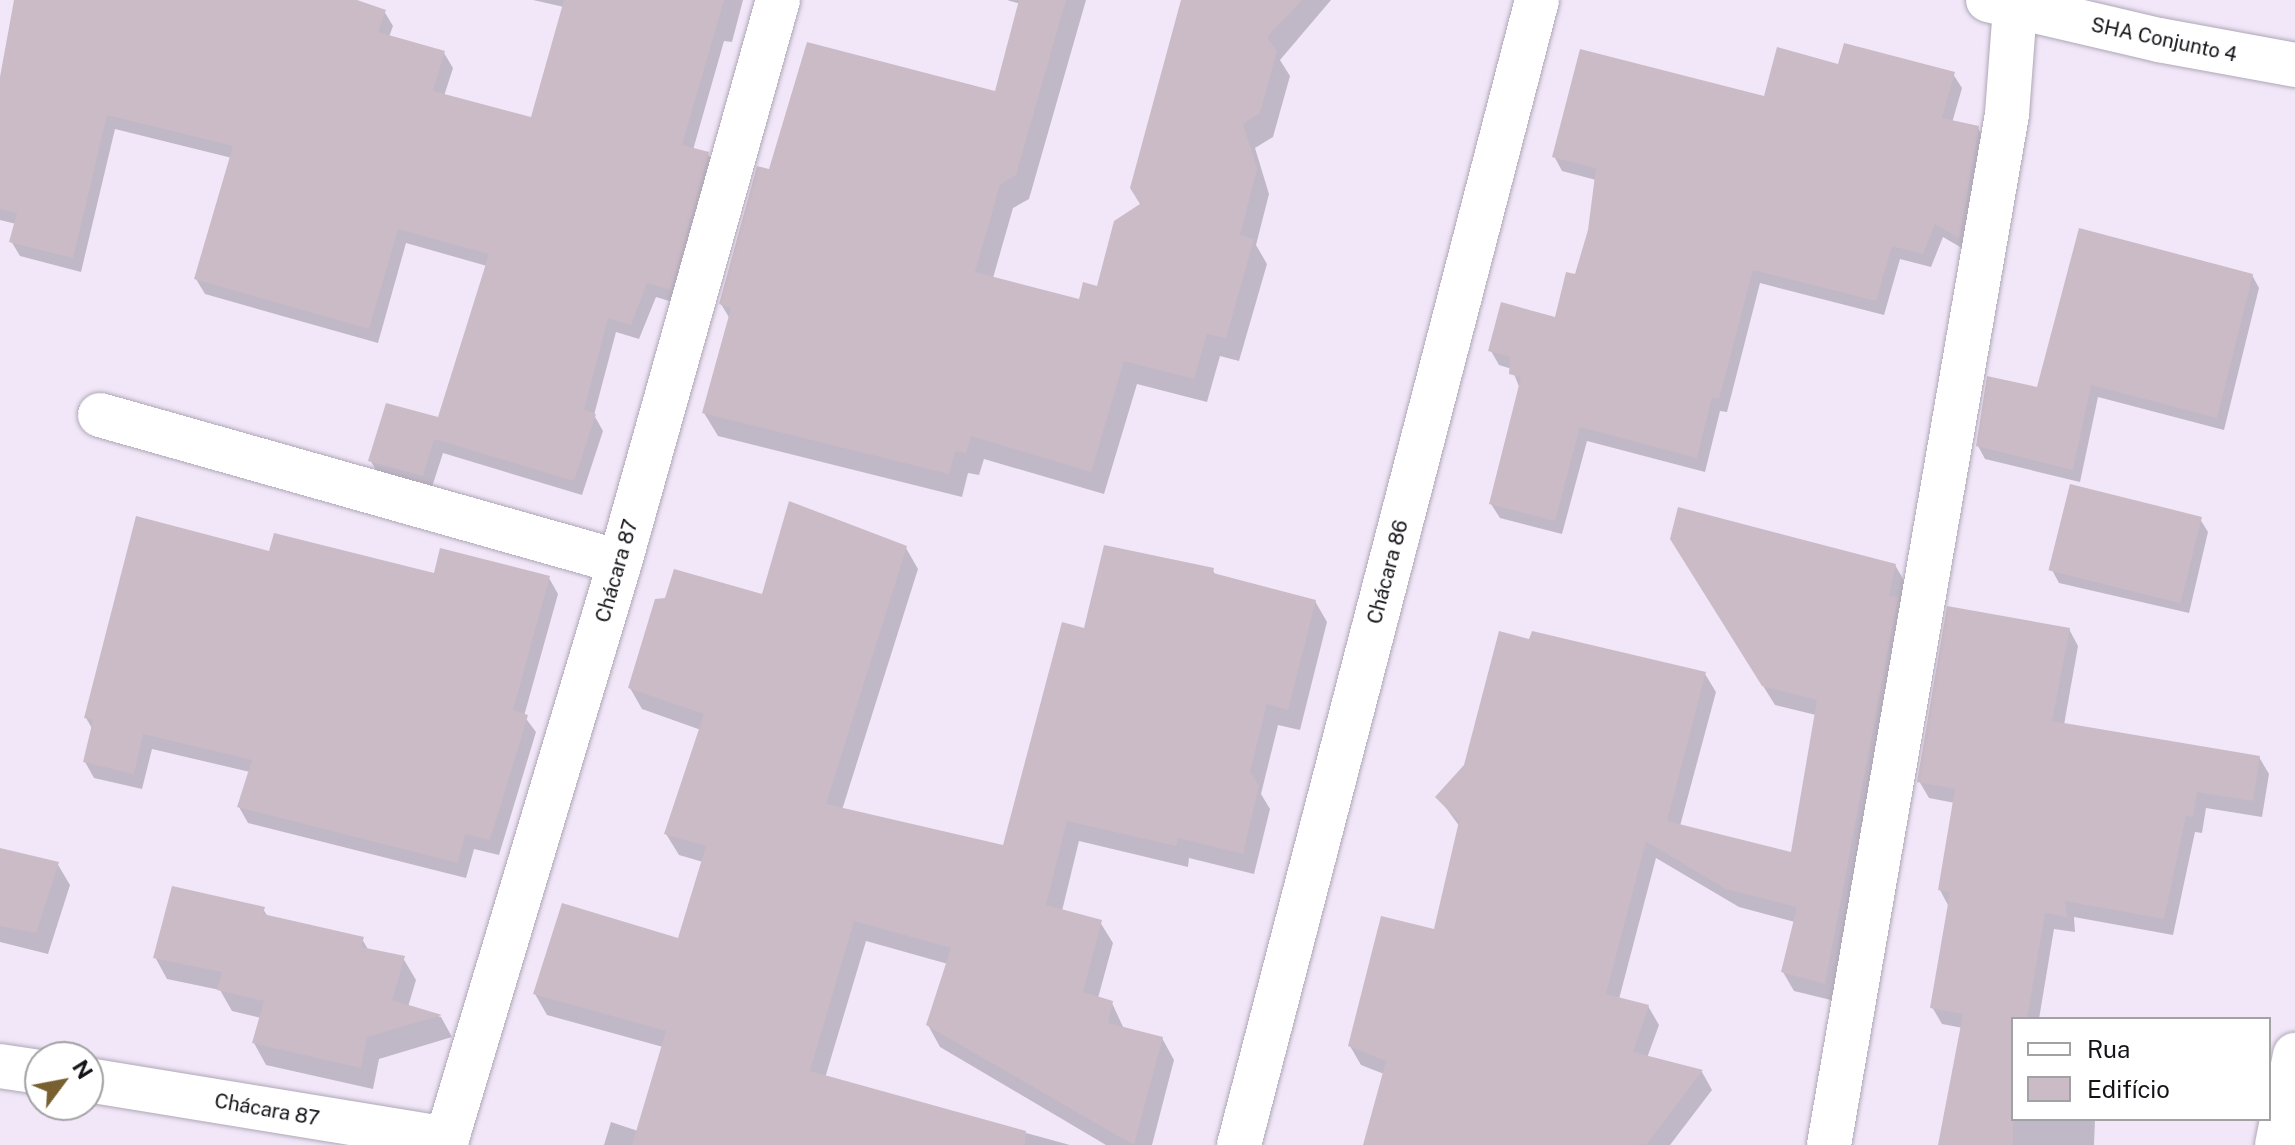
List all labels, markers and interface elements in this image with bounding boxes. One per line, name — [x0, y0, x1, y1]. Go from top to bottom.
street label: SHA Conjunto 4 — [2089, 13, 2239, 67]
street label: Chácara 87 — [591, 517, 643, 625]
street label: Chácara 86 — [1363, 517, 1413, 627]
legend — [2011, 1017, 2271, 1121]
text: Rua — [2087, 1035, 2130, 1063]
north arrow — [24, 1041, 104, 1121]
text: N — [67, 1055, 98, 1084]
text: Edifício — [2087, 1075, 2170, 1103]
street label: Chácara 87 — [213, 1089, 321, 1131]

